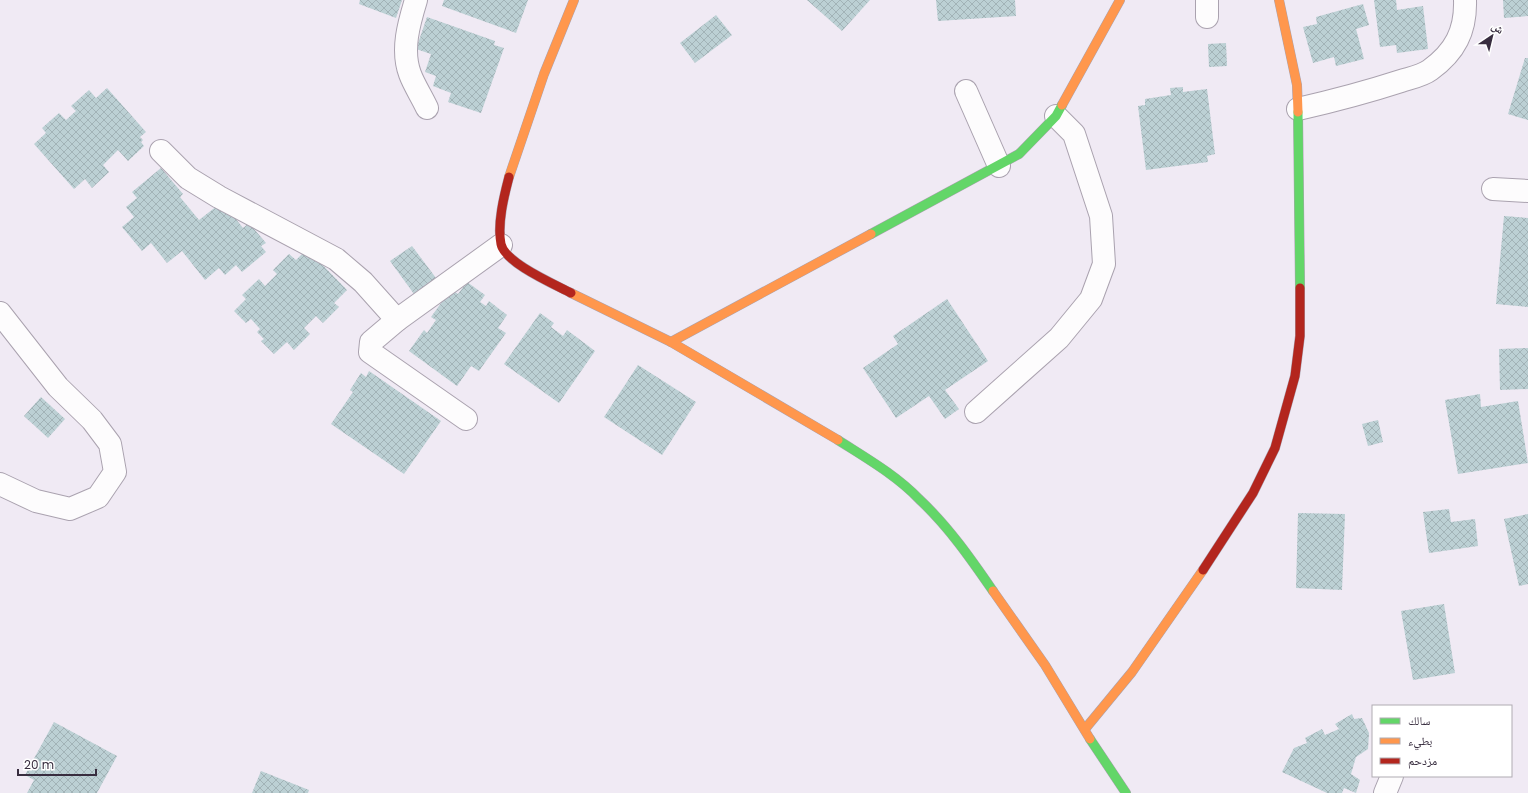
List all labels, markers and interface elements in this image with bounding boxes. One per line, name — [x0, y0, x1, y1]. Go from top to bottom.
north arrow — [1472, 16, 1512, 56]
text: ش — [1488, 18, 1507, 38]
legend — [1372, 705, 1512, 777]
text: سالك — [1408, 712, 1430, 729]
text: بطيء — [1408, 732, 1432, 751]
scale bar — [18, 751, 96, 777]
text: مزدحم — [1408, 752, 1437, 769]
text: 20 m — [24, 756, 54, 773]

